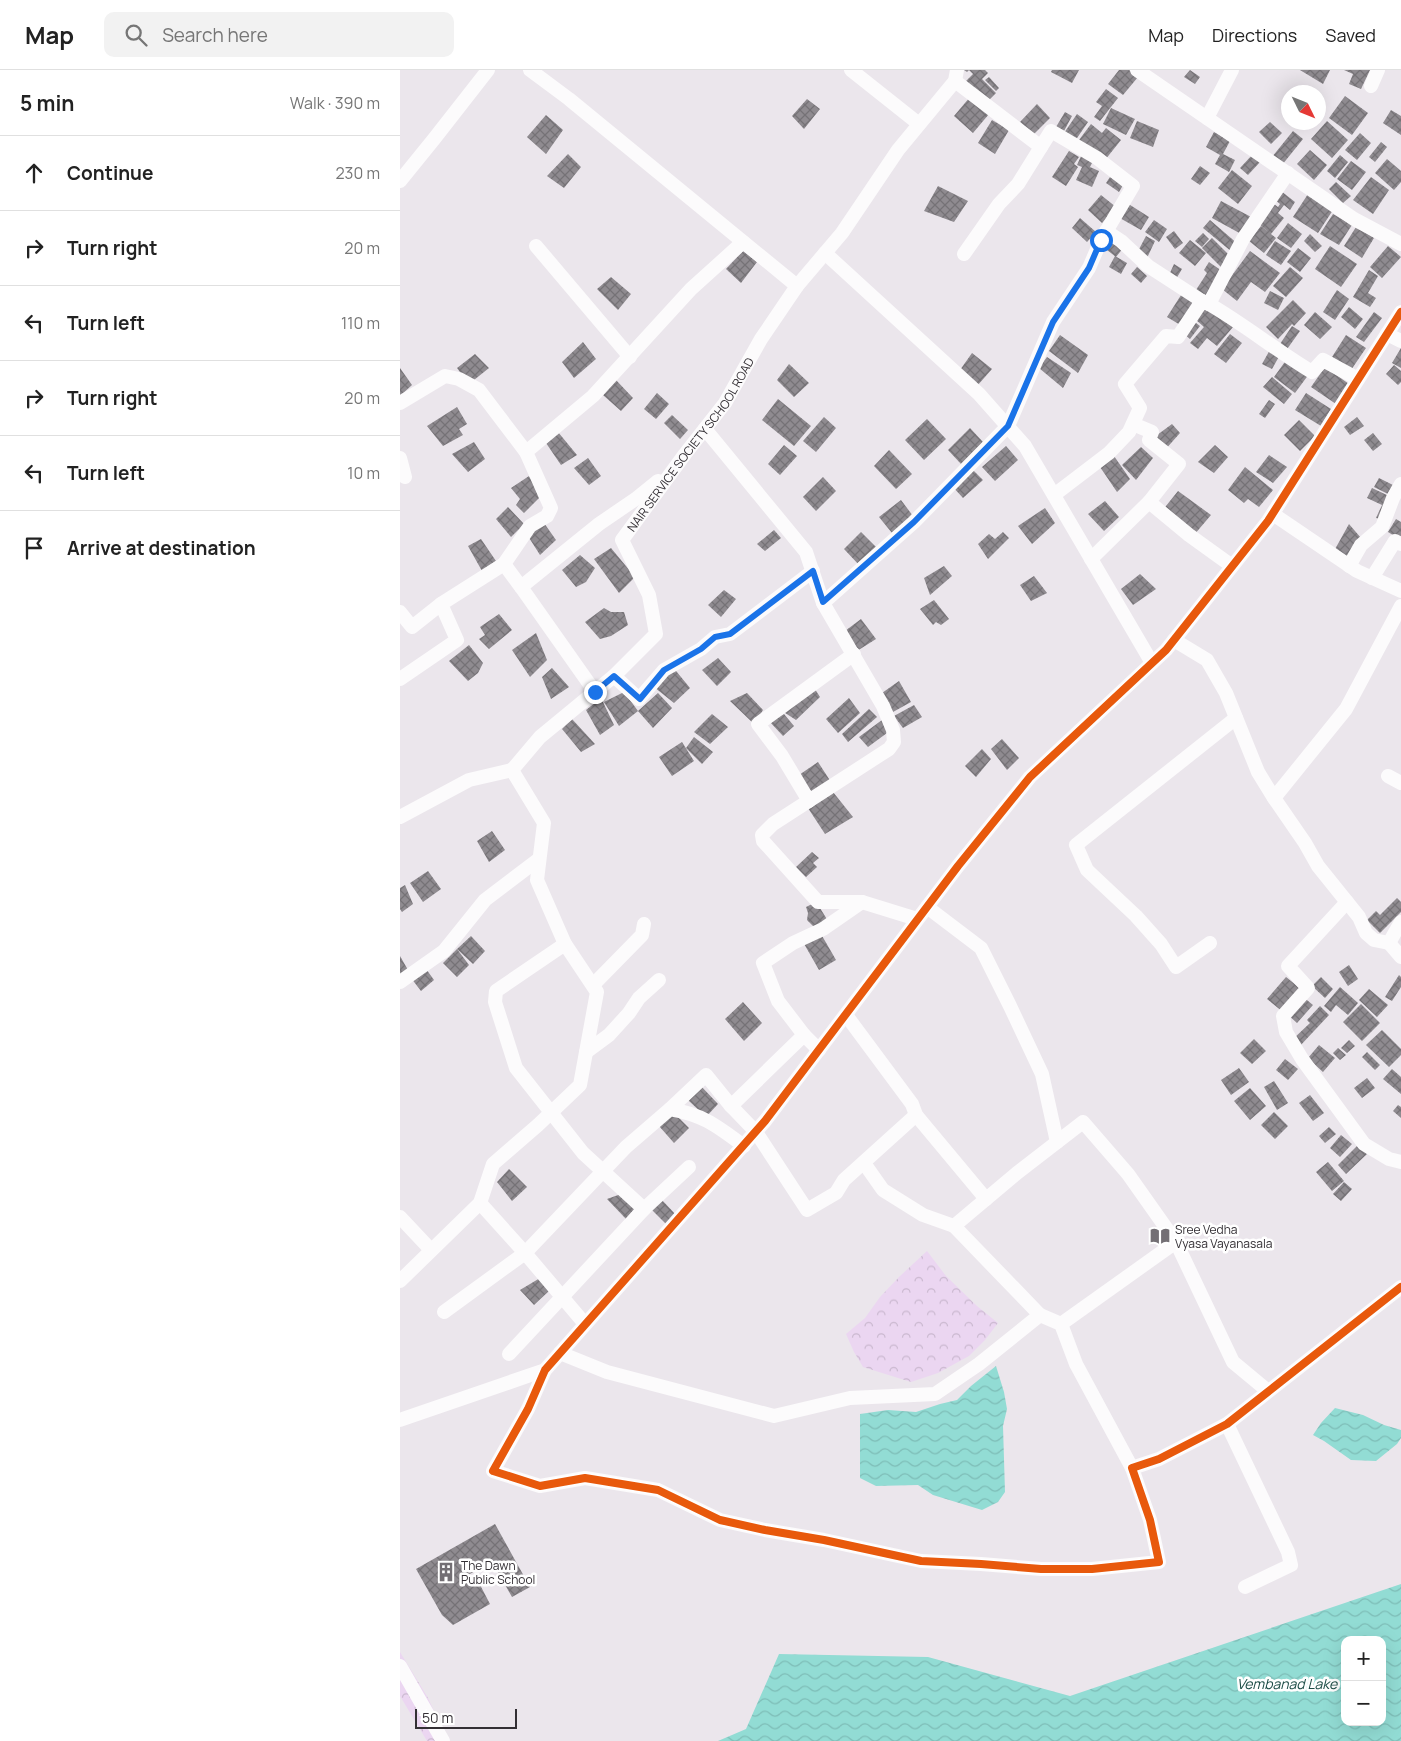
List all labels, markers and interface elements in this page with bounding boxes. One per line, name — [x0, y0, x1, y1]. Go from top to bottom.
search box — [104, 12, 454, 57]
text: Map — [25, 18, 74, 51]
icon: search — [122, 21, 150, 49]
text: Search here — [162, 22, 268, 48]
text: Map — [1148, 23, 1184, 47]
text: Directions — [1212, 23, 1297, 47]
text: Saved — [1325, 23, 1376, 47]
north arrow — [1281, 85, 1326, 130]
text: 5 min — [20, 89, 74, 117]
text: Walk · 390 m — [290, 92, 380, 114]
icon: ahead — [20, 159, 48, 187]
text: Continue — [67, 160, 153, 186]
text: 230 m — [336, 162, 380, 184]
route start — [1090, 229, 1113, 252]
icon: right — [20, 234, 48, 262]
text: Turn right — [67, 235, 157, 261]
text: 20 m — [344, 237, 380, 259]
icon: left — [20, 309, 48, 337]
text: Turn left — [67, 310, 145, 336]
text: 110 m — [341, 312, 380, 334]
street label: NAIR SERVICE SOCIETY SCHOOL ROAD — [623, 354, 758, 535]
icon: right — [20, 384, 48, 412]
text: Turn right — [67, 385, 157, 411]
text: 20 m — [344, 387, 380, 409]
icon: left — [20, 459, 48, 487]
text: Turn left — [67, 460, 145, 486]
text: 10 m — [347, 462, 380, 484]
icon: arrive — [20, 534, 48, 562]
text: Arrive at destination — [67, 535, 256, 561]
route end — [584, 681, 607, 704]
place label: Sree Vedha Vyasa Vayanasala — [1175, 1221, 1272, 1252]
library icon: Sree Vedha Vyasa Vayanasala — [1149, 1225, 1171, 1247]
place label: The Dawn Public School — [461, 1557, 535, 1588]
building icon: The Dawn Public School — [435, 1561, 457, 1583]
map controls — [1341, 1636, 1386, 1726]
button: + — [1341, 1636, 1386, 1681]
water label: Vembanad Lake — [1237, 1674, 1338, 1693]
button: − — [1341, 1681, 1386, 1726]
scale bar — [415, 1706, 518, 1729]
text: 50 m — [422, 1708, 453, 1727]

